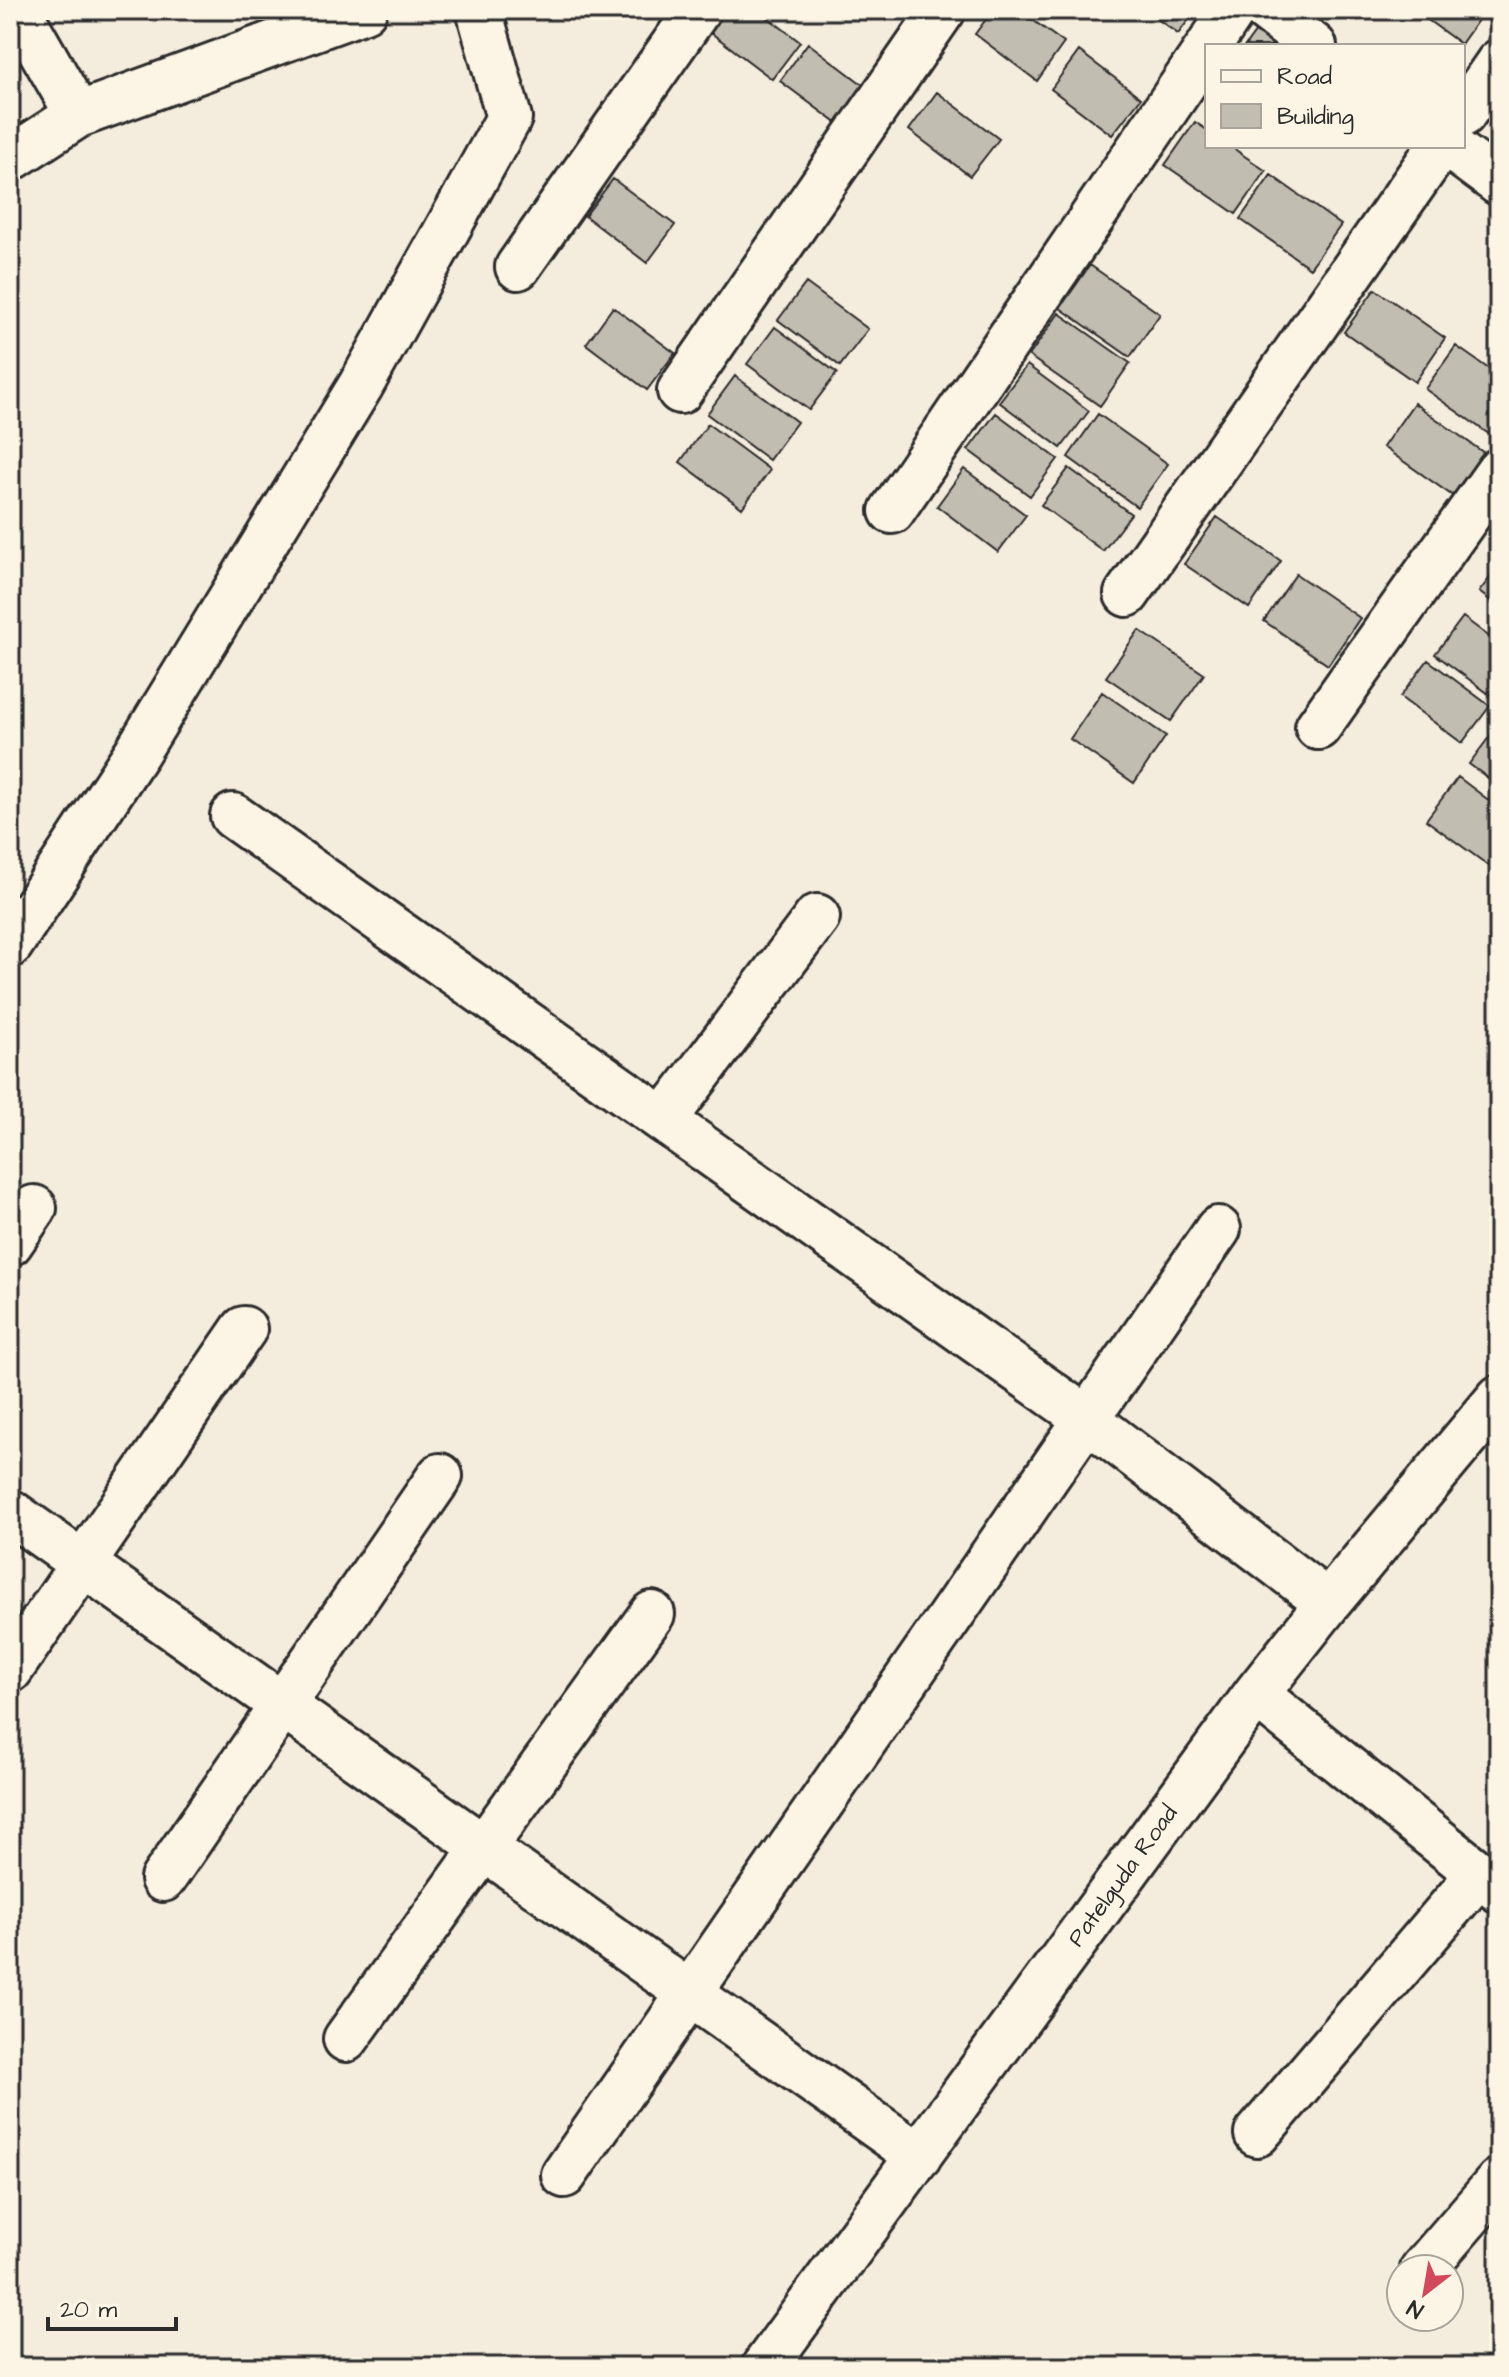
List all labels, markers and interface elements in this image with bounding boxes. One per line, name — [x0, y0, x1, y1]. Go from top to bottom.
legend — [1205, 44, 1465, 148]
text: Road — [1277, 60, 1332, 94]
text: Building — [1277, 100, 1354, 135]
street label: Patelguda Road — [1060, 1798, 1187, 1954]
north arrow — [1385, 2253, 1465, 2333]
scale bar — [48, 2281, 176, 2331]
text: N — [1401, 2292, 1429, 2326]
text: 20 m — [60, 2293, 117, 2327]

